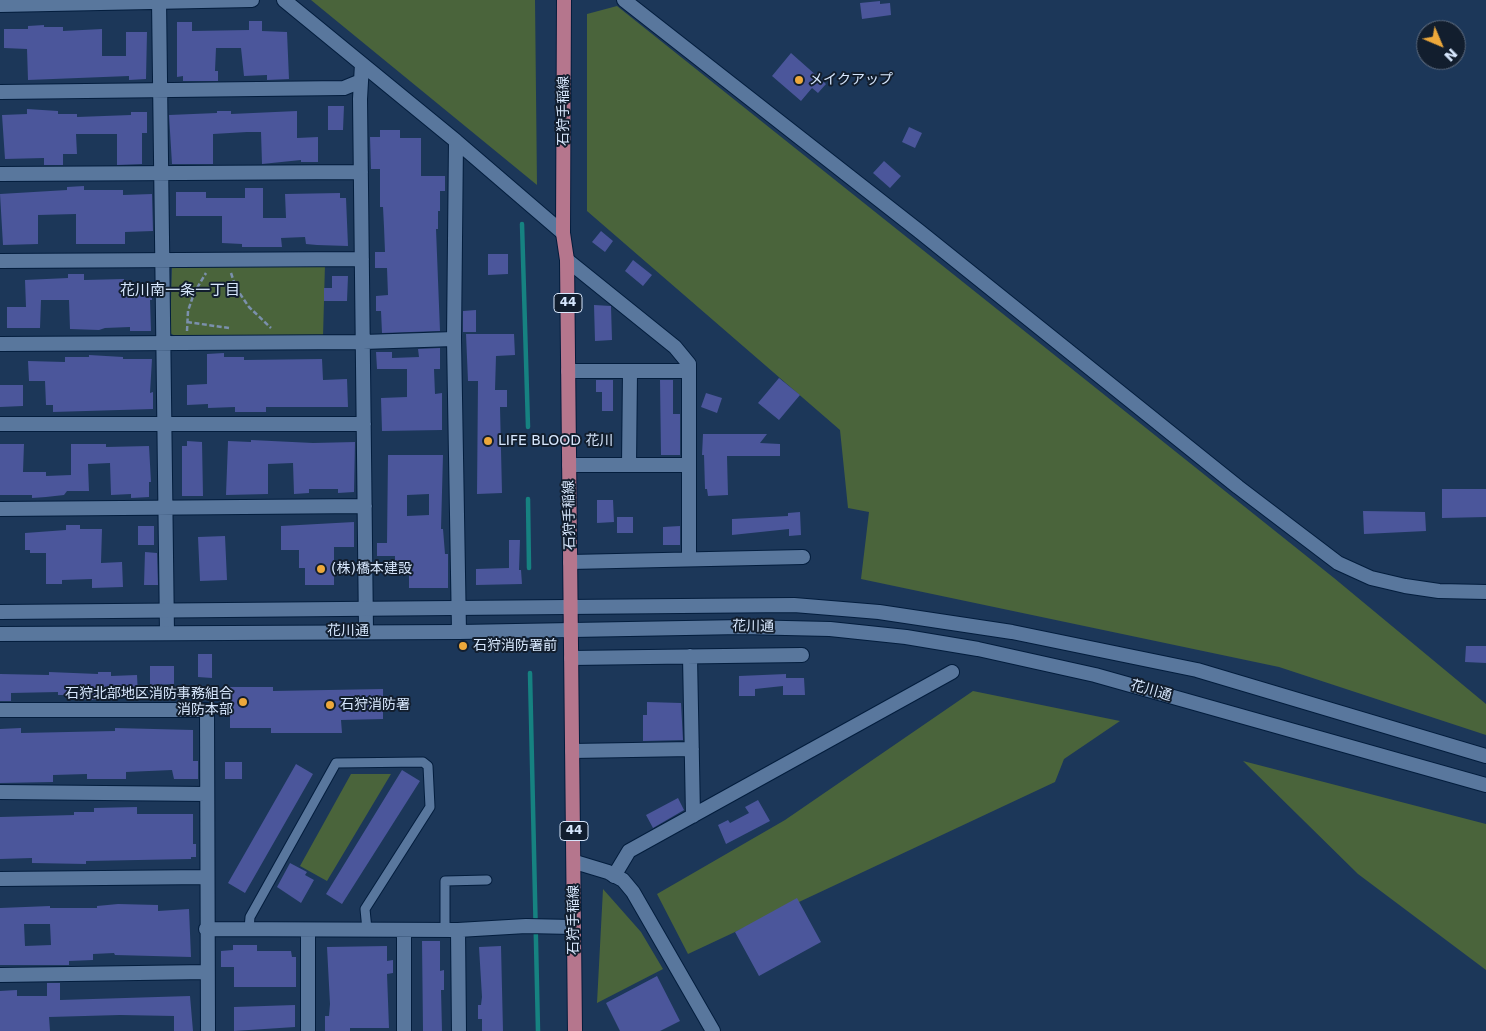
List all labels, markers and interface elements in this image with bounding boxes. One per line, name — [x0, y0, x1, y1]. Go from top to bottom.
north arrow — [1416, 20, 1466, 70]
text: N — [1441, 45, 1461, 65]
place label: メイクアップ — [809, 72, 893, 88]
marker: メイクアップ — [793, 74, 805, 86]
street label: 石狩手稲線 — [556, 76, 572, 146]
district label: 花川南一条一丁目 — [120, 282, 240, 300]
road number: 44 — [554, 294, 582, 312]
place label: LIFE BLOOD 花川 — [498, 433, 613, 449]
marker: LIFE BLOOD 花川 — [482, 435, 494, 447]
street label: 石狩手稲線 — [561, 480, 579, 550]
place label: (株)橋本建設 — [331, 561, 412, 577]
marker: (株)橋本建設 — [315, 563, 327, 575]
street label: 花川通 — [732, 618, 774, 636]
street label: 花川通 — [327, 623, 369, 639]
place label: 石狩消防署前 — [473, 638, 557, 654]
marker: 石狩消防署前 — [457, 640, 469, 652]
street label: 花川通 — [1128, 677, 1174, 705]
place label: 石狩北部地区消防事務組合 消防本部 — [65, 686, 233, 719]
marker: 石狩北部地区消防事務組合 消防本部 — [237, 696, 249, 708]
place label: 石狩消防署 — [340, 697, 410, 713]
marker: 石狩消防署 — [324, 699, 336, 711]
road number: 44 — [560, 821, 588, 840]
street label: 石狩手稲線 — [566, 885, 582, 955]

